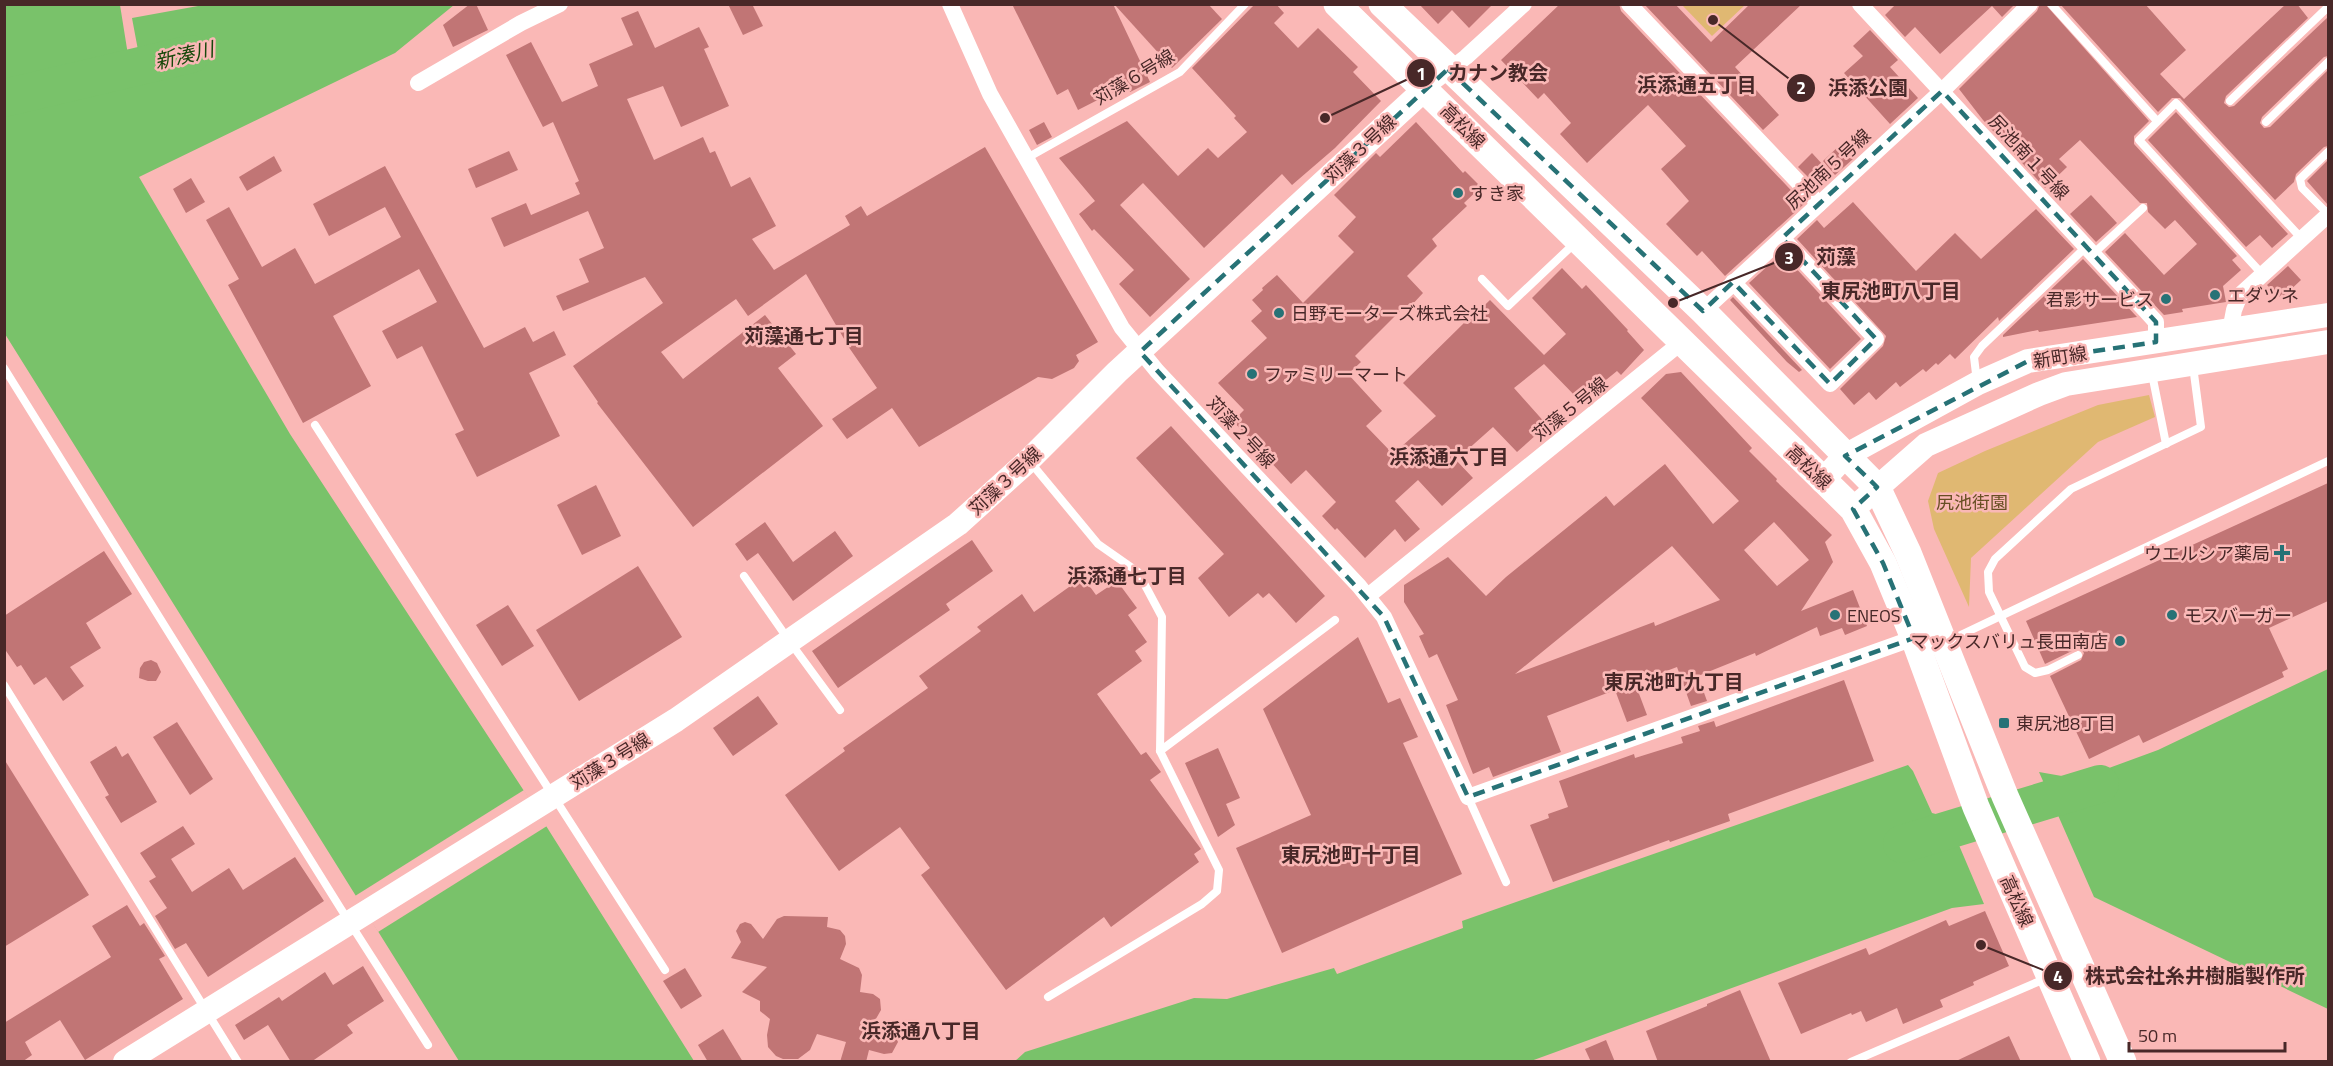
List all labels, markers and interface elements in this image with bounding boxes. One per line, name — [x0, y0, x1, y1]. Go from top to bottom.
water label: 新湊川 — [151, 33, 219, 77]
street label: 苅藻６号線 — [1088, 42, 1180, 112]
callout: カナン教会 — [1406, 54, 1560, 92]
text: カナン教会 — [1448, 57, 1548, 88]
text: 1 — [1416, 60, 1426, 87]
district label: 浜添通五丁目 — [1637, 69, 1757, 100]
callout: 浜添公園 — [1786, 69, 1920, 107]
text: 浜添公園 — [1828, 72, 1908, 103]
text: 2 — [1796, 74, 1806, 101]
street label: 高松線 — [1434, 97, 1492, 155]
street label: 苅藻３号線 — [1318, 108, 1402, 190]
street label: 尻池南１号線 — [1982, 108, 2076, 206]
street label: 尻池南５号線 — [1779, 122, 1877, 216]
place label: すき家 — [1470, 180, 1524, 207]
marker: すき家 — [1451, 186, 1465, 200]
callout: 苅藻 — [1774, 238, 1868, 276]
text: 苅藻 — [1816, 241, 1856, 272]
text: 3 — [1784, 244, 1794, 271]
district label: 東尻池町八丁目 — [1821, 275, 1961, 306]
place label: エダツネ — [2227, 282, 2299, 309]
place label: 君影サービス — [2046, 286, 2154, 313]
marker: エダツネ — [2208, 288, 2222, 302]
marker: 君影サービス — [2159, 292, 2173, 306]
place label: 日野モーターズ株式会社 — [1291, 300, 1488, 327]
marker: 日野モーターズ株式会社 — [1272, 306, 1286, 320]
district label: 苅藻通七丁目 — [744, 320, 864, 351]
street label: 新町線 — [2031, 339, 2089, 375]
place label: ファミリーマート — [1264, 361, 1408, 388]
marker: ファミリーマート — [1245, 367, 1259, 381]
street label: 苅藻５号線 — [1527, 370, 1613, 448]
street label: 苅藻２号線 — [1200, 390, 1282, 474]
street label: 高松線 — [1780, 439, 1838, 495]
street label: 苅藻３号線 — [963, 440, 1047, 522]
district label: 浜添通六丁目 — [1389, 441, 1509, 472]
park label: 尻池街園 — [1936, 489, 2008, 516]
place label: ウエルシア薬局 — [2144, 540, 2270, 567]
marker: ウエルシア薬局 — [2275, 546, 2289, 560]
district label: 浜添通七丁目 — [1067, 560, 1187, 591]
place label: ENEOS — [1847, 602, 1901, 629]
place label: モスバーガー — [2184, 602, 2292, 629]
marker: ENEOS — [1828, 608, 1842, 622]
marker: モスバーガー — [2165, 608, 2179, 622]
place label: マックスバリュ長田南店 — [1911, 628, 2108, 655]
marker: マックスバリュ長田南店 — [2113, 634, 2127, 648]
district label: 東尻池町九丁目 — [1604, 666, 1744, 697]
place label: 東尻池8丁目 — [2016, 710, 2116, 737]
marker: 東尻池8丁目 — [1997, 716, 2011, 730]
street label: 苅藻３号線 — [565, 726, 655, 796]
district label: 東尻池町十丁目 — [1281, 839, 1421, 870]
street label: 高松線 — [1994, 871, 2040, 931]
callout: 株式会社糸井樹脂製作所 — [2043, 957, 2317, 995]
text: 株式会社糸井樹脂製作所 — [2085, 960, 2305, 991]
text: 4 — [2053, 963, 2063, 990]
district label: 浜添通八丁目 — [861, 1015, 981, 1046]
scale bar — [2129, 1015, 2285, 1053]
text: 50 m — [2138, 1022, 2177, 1049]

